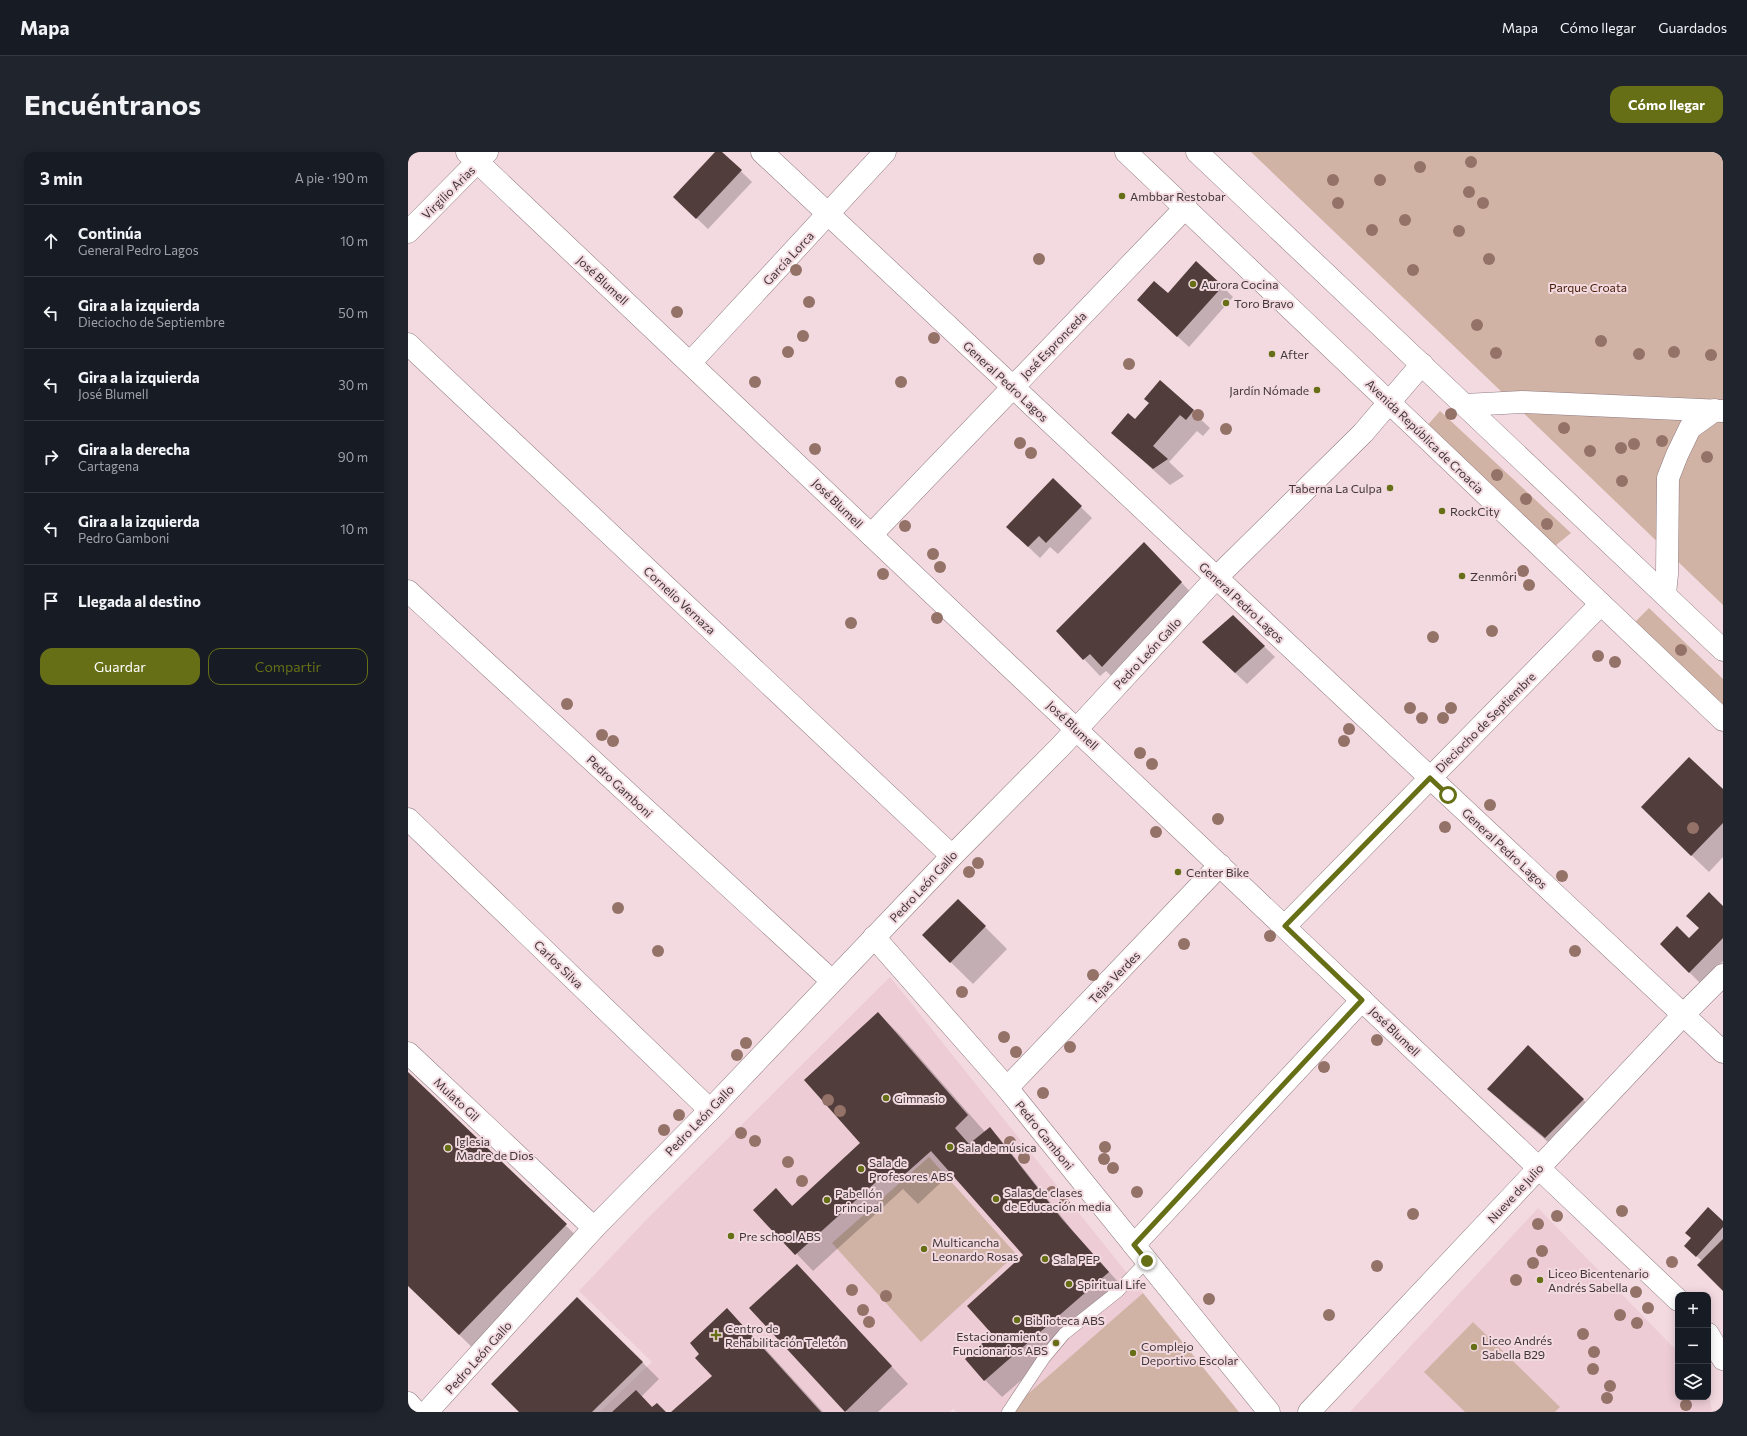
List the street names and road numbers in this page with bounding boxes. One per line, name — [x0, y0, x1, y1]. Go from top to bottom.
street label: Virgilio Arias — [419, 163, 477, 221]
street label: García Lorca — [760, 228, 816, 288]
street label: José Blumell — [574, 253, 632, 308]
street label: José Espronceda — [1017, 308, 1089, 382]
street label: General Pedro Lagos — [961, 338, 1051, 424]
street label: Avenida República de Croacia — [1363, 376, 1487, 496]
street label: José Blumell — [809, 475, 866, 531]
street label: General Pedro Lagos — [1197, 559, 1287, 645]
street label: Cornelio Vernaza — [641, 563, 719, 637]
street label: Pedro León Gallo — [1110, 614, 1184, 692]
street label: Dieciocho de Septiembre — [1432, 669, 1538, 775]
street label: José Blumell — [1044, 698, 1102, 753]
street label: Pedro Gamboni — [584, 752, 656, 820]
street label: General Pedro Lagos — [1460, 805, 1550, 891]
street label: Pedro León Gallo — [886, 847, 960, 925]
street label: Carlos Silva — [532, 937, 586, 991]
street label: Tejas Verdes — [1086, 948, 1142, 1006]
street label: José Blumell — [1366, 1003, 1423, 1059]
street label: Mulato Gil — [431, 1075, 483, 1123]
street label: Pedro León Gallo — [662, 1082, 736, 1158]
street label: Pedro Gamboni — [1013, 1098, 1077, 1172]
street label: Nueve de Julio — [1484, 1161, 1547, 1226]
street label: Pedro León Gallo — [442, 1318, 514, 1396]

